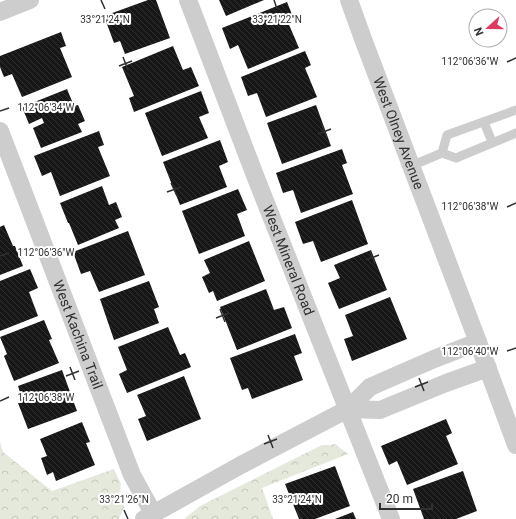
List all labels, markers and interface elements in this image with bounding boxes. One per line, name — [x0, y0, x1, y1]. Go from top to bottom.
north arrow — [468, 8, 508, 48]
text: 33°21'24"N — [80, 14, 130, 25]
text: 33°21'22"N — [252, 14, 302, 25]
text: N — [472, 25, 487, 37]
text: 112°06'36"W — [442, 56, 499, 67]
street label: West Olney Avenue — [370, 75, 427, 192]
text: 112°06'34"W — [18, 102, 75, 113]
text: 112°06'38"W — [442, 201, 499, 212]
street label: West Mineral Road — [260, 203, 318, 318]
text: 112°06'36"W — [18, 247, 75, 258]
street label: West Kachina Trail — [50, 278, 106, 391]
text: 112°06'40"W — [442, 346, 499, 357]
text: 112°06'38"W — [18, 392, 75, 403]
scale bar — [380, 485, 432, 511]
text: 20 m — [386, 492, 413, 506]
text: 33°21'26"N — [99, 494, 149, 505]
text: 33°21'24"N — [272, 494, 322, 505]

